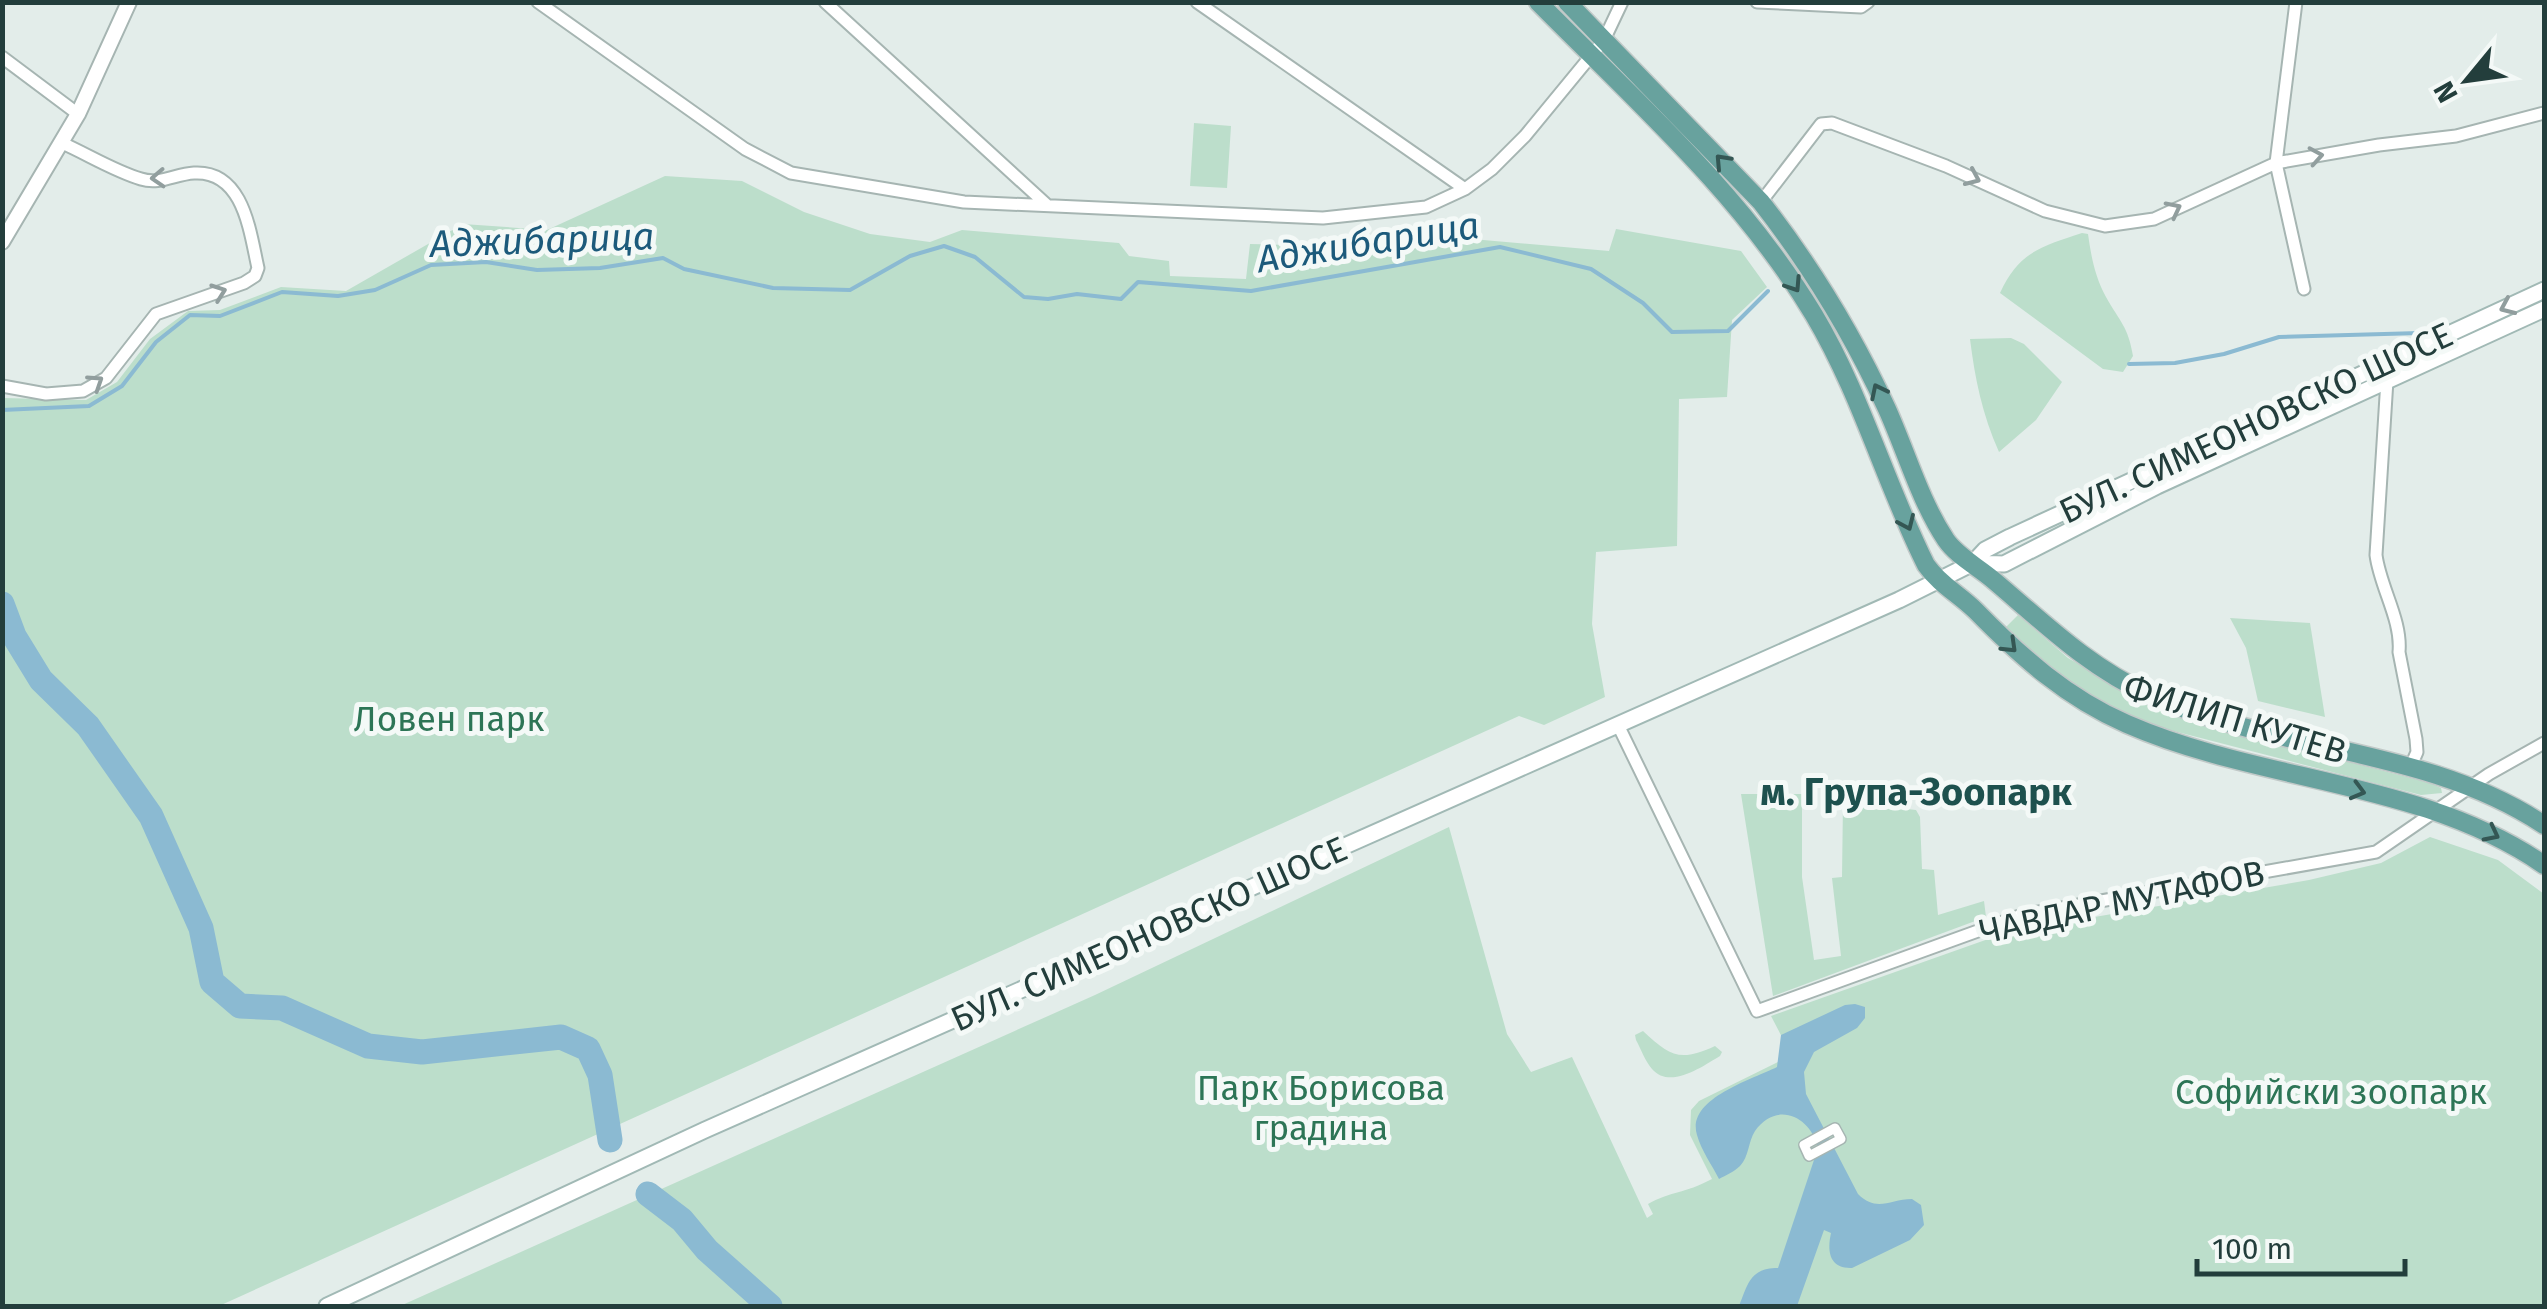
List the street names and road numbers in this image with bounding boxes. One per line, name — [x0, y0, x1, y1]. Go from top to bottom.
street label: БУЛ. СИМЕОНОВСКО ШОСЕ — [2053, 313, 2459, 533]
street label: ФИЛИП КУТЕВ — [2119, 665, 2351, 773]
street label: БУЛ. СИМЕОНОВСКО ШОСЕ — [944, 828, 1354, 1040]
street label: ЧАВДАР МУТАФОВ — [1976, 851, 2268, 953]

